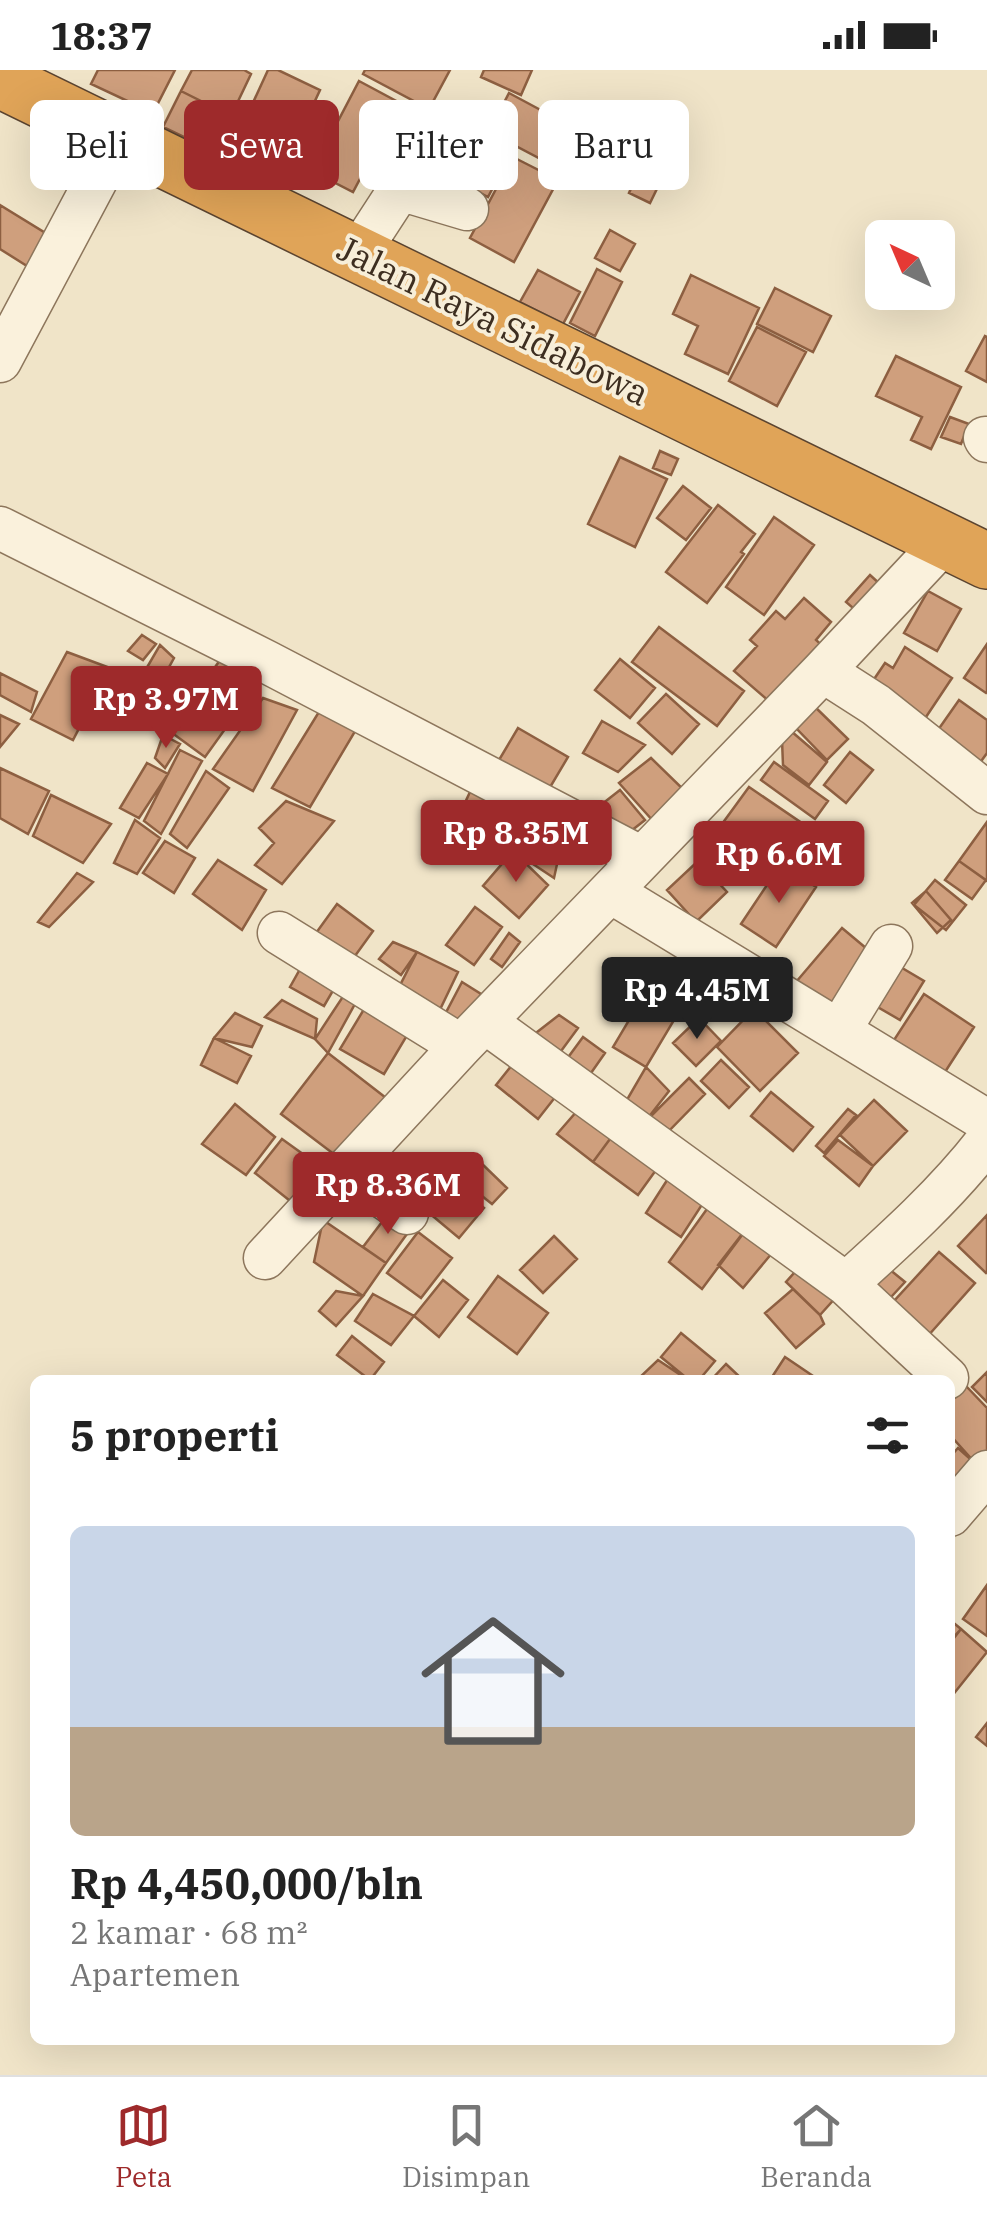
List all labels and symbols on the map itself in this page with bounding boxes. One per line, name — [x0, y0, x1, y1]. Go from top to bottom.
north arrow — [865, 220, 955, 310]
street label: Jalan Raya Sidabowa — [330, 225, 657, 416]
pin: Rp 3.97M — [63, 666, 269, 751]
pin: Rp 8.35M — [413, 800, 619, 885]
pin: Rp 6.6M — [687, 821, 871, 906]
pin: Rp 4.45M — [594, 957, 800, 1042]
pin: Rp 8.36M — [285, 1152, 491, 1237]

